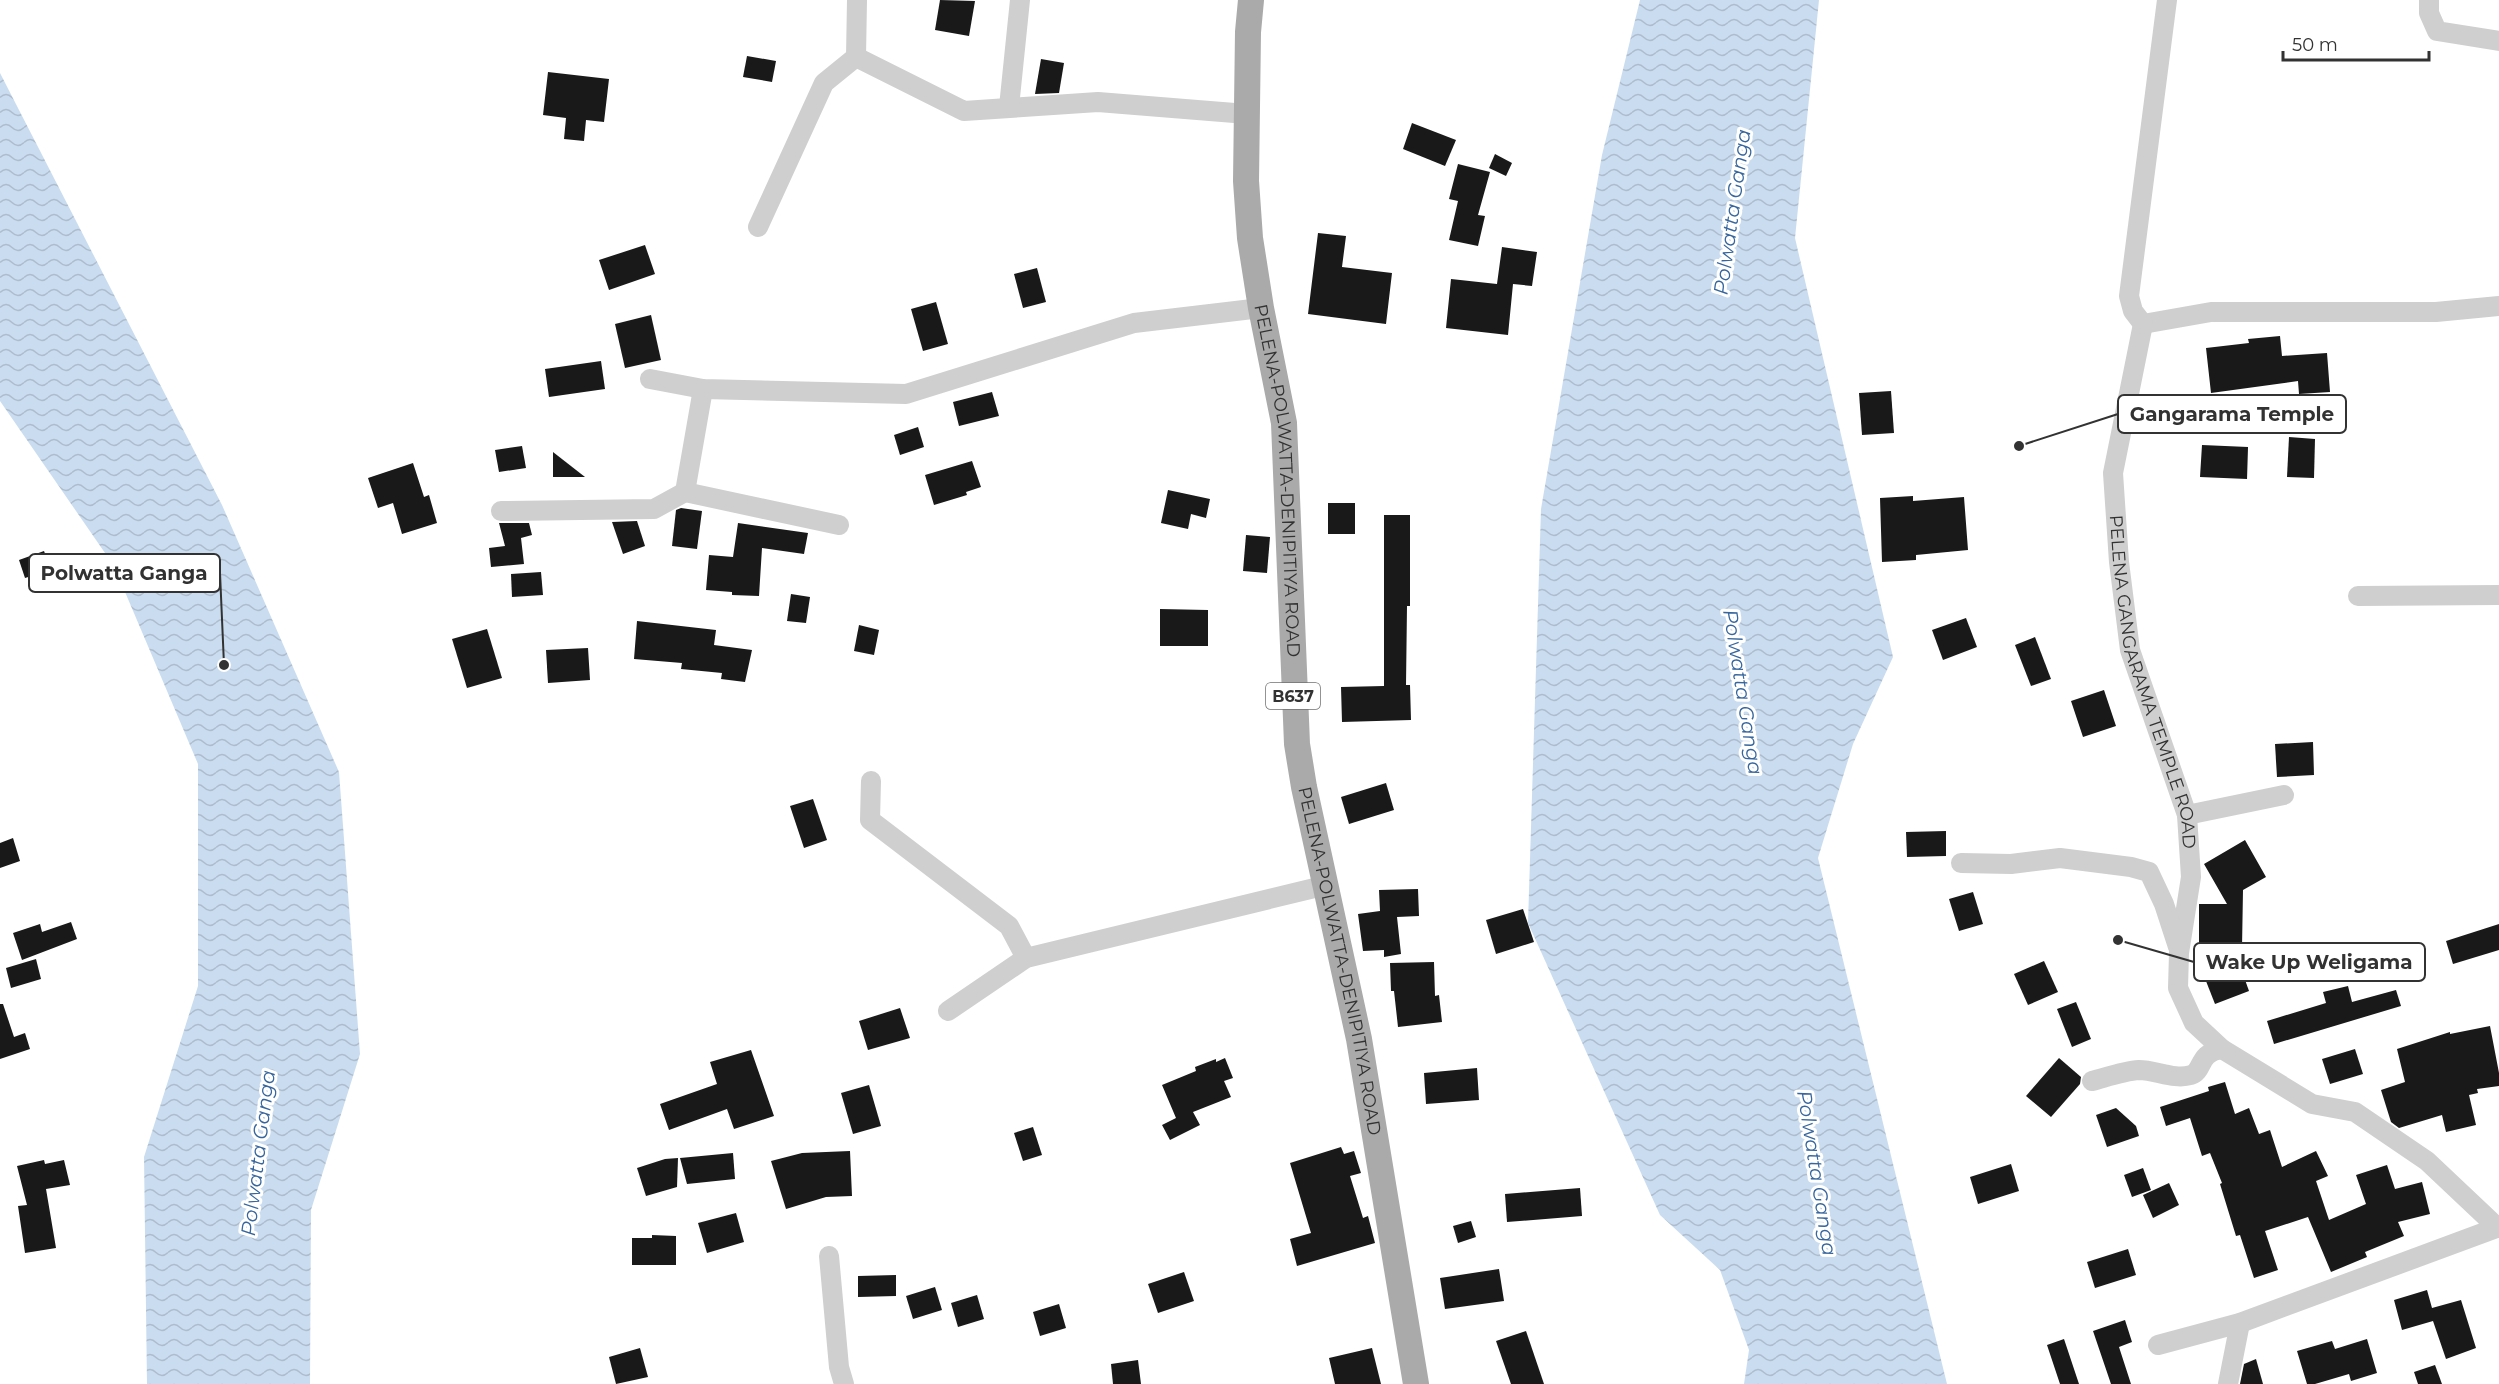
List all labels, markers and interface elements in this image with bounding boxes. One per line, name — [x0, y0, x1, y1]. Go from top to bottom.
scale bar — [2283, 24, 2428, 62]
text: 50 m — [2292, 34, 2338, 56]
water label: Polwatta Ganga — [1708, 128, 1756, 296]
street label: PELENA-POLWATTA-DENIPITIYA ROAD — [1249, 302, 1304, 658]
callout: Gangarama Temple — [2118, 395, 2346, 433]
text: Gangarama Temple — [2130, 402, 2334, 426]
street label: PELENA GANGARAMA TEMPLE ROAD — [2105, 514, 2200, 849]
callout: Polwatta Ganga — [29, 554, 220, 592]
text: Polwatta Ganga — [41, 561, 207, 585]
water label: Polwatta Ganga — [1718, 608, 1768, 776]
road number: B637 — [1266, 683, 1320, 709]
street label: PELENA-POLWATTA-DENIPITIYA ROAD — [1293, 785, 1386, 1137]
callout: Wake Up Weligama — [2194, 943, 2425, 981]
text: Wake Up Weligama — [2205, 950, 2413, 974]
water label: Polwatta Ganga — [236, 1069, 280, 1237]
water label: Polwatta Ganga — [1792, 1089, 1842, 1257]

